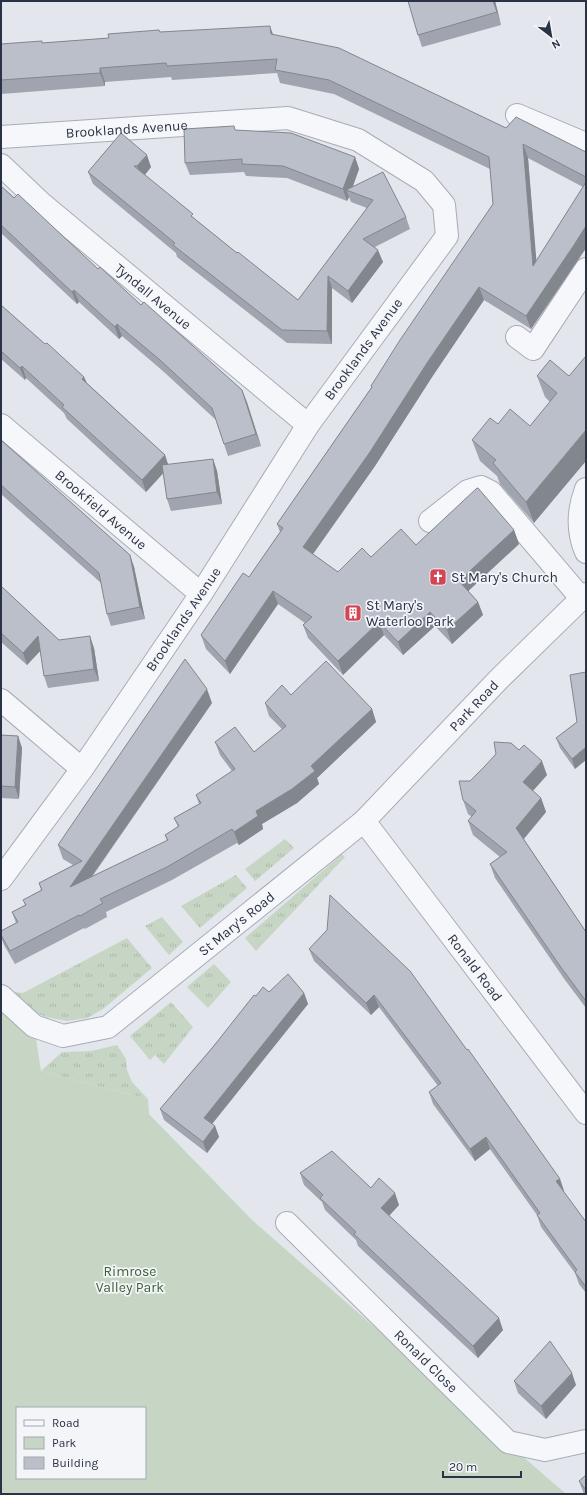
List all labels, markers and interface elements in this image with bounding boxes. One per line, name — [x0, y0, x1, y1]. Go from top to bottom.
north arrow — [531, 16, 571, 56]
text: N — [549, 37, 563, 52]
street label: Brooklands Avenue — [65, 117, 188, 142]
street label: Tyndall Avenue — [111, 260, 194, 333]
street label: Brooklands Avenue — [321, 295, 406, 404]
street label: Brookfield Avenue — [51, 466, 150, 553]
street label: Brooklands Avenue — [142, 564, 225, 675]
church icon: St Mary's Church — [428, 567, 448, 587]
place label: St Mary's Church — [451, 569, 558, 586]
place label: St Mary's Waterloo Park — [366, 597, 454, 630]
building icon: St Mary's Waterloo Park — [343, 603, 363, 623]
street label: Park Road — [446, 677, 502, 735]
street label: St Mary's Road — [195, 888, 278, 960]
street label: Ronald Road — [444, 931, 506, 1005]
park label: Rimrose Valley Park — [96, 1263, 164, 1296]
street label: Ronald Close — [391, 1326, 461, 1396]
legend — [16, 1407, 146, 1479]
text: Road — [52, 1416, 80, 1430]
text: Park — [52, 1436, 77, 1450]
scale bar — [443, 1453, 521, 1479]
text: Building — [52, 1456, 99, 1470]
text: 20 m — [449, 1460, 477, 1474]

